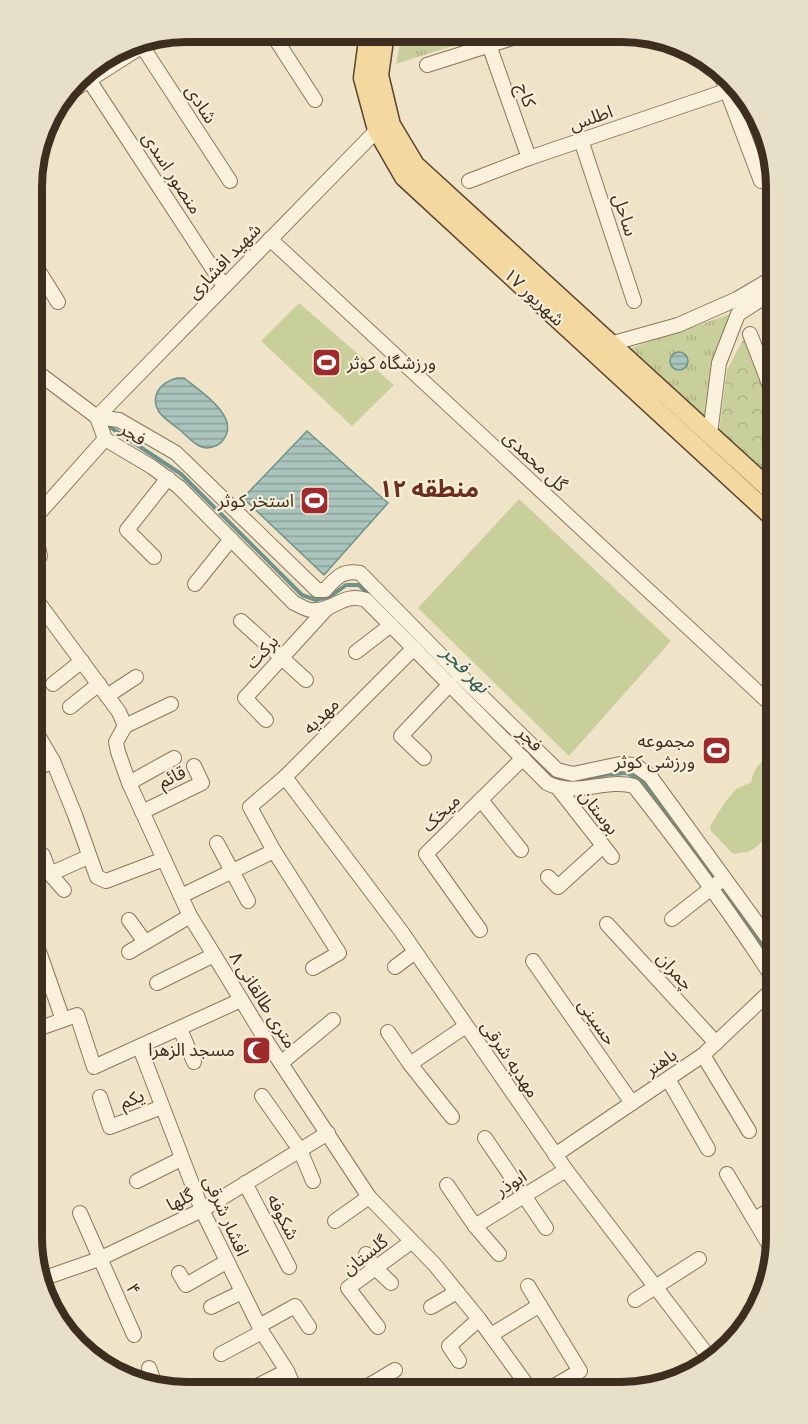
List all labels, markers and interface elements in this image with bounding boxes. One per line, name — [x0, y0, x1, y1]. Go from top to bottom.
street label: شادی — [180, 79, 223, 128]
street label: کاج — [510, 79, 543, 111]
street label: اطلس — [566, 98, 616, 137]
street label: منصور اسدی — [136, 127, 208, 219]
street label: ساحل — [607, 190, 644, 239]
street label: شهید افشاری — [181, 217, 266, 304]
street label: ۱۷ شهریور — [498, 262, 570, 331]
sports icon: ورزشگاه کوثر — [310, 347, 342, 379]
place label: ورزشگاه کوثر — [346, 350, 436, 375]
street label: فجر — [114, 415, 151, 451]
street label: گل محمدی — [498, 424, 573, 497]
district label: منطقه ۱۲ — [379, 472, 479, 505]
sports icon: استخر کوثر — [299, 485, 331, 517]
place label: استخر کوثر — [217, 488, 294, 513]
street label: برکت — [239, 629, 284, 674]
water label: نهر فجر — [434, 637, 497, 700]
street label: مهدیه — [297, 692, 344, 739]
street label: فجر — [511, 720, 549, 757]
place label: مجموعه ورزشی کوثر — [613, 728, 695, 774]
sports icon: مجموعه ورزشی کوثر — [700, 735, 732, 767]
street label: قائم — [154, 759, 190, 795]
street label: بوستان — [574, 784, 625, 840]
street label: میخک — [416, 788, 466, 837]
street label: ۸ متری طالقانی — [224, 946, 303, 1053]
street label: چمران — [651, 946, 699, 995]
street label: حسینی — [572, 993, 623, 1050]
street label: مهدیه شرقی — [475, 1015, 546, 1102]
mosque icon: مسجد الزهرا — [240, 1034, 272, 1066]
place label: مسجد الزهرا — [148, 1037, 235, 1062]
street label: باهنر — [639, 1042, 682, 1082]
street label: یکم — [116, 1082, 148, 1116]
street label: ابوذر — [489, 1163, 531, 1202]
street label: افشار شرقی — [198, 1172, 255, 1260]
street label: گلها — [162, 1182, 198, 1217]
street label: شکوفه — [261, 1189, 306, 1244]
street label: گلستان — [336, 1228, 393, 1281]
street label: ۴ — [120, 1279, 147, 1299]

